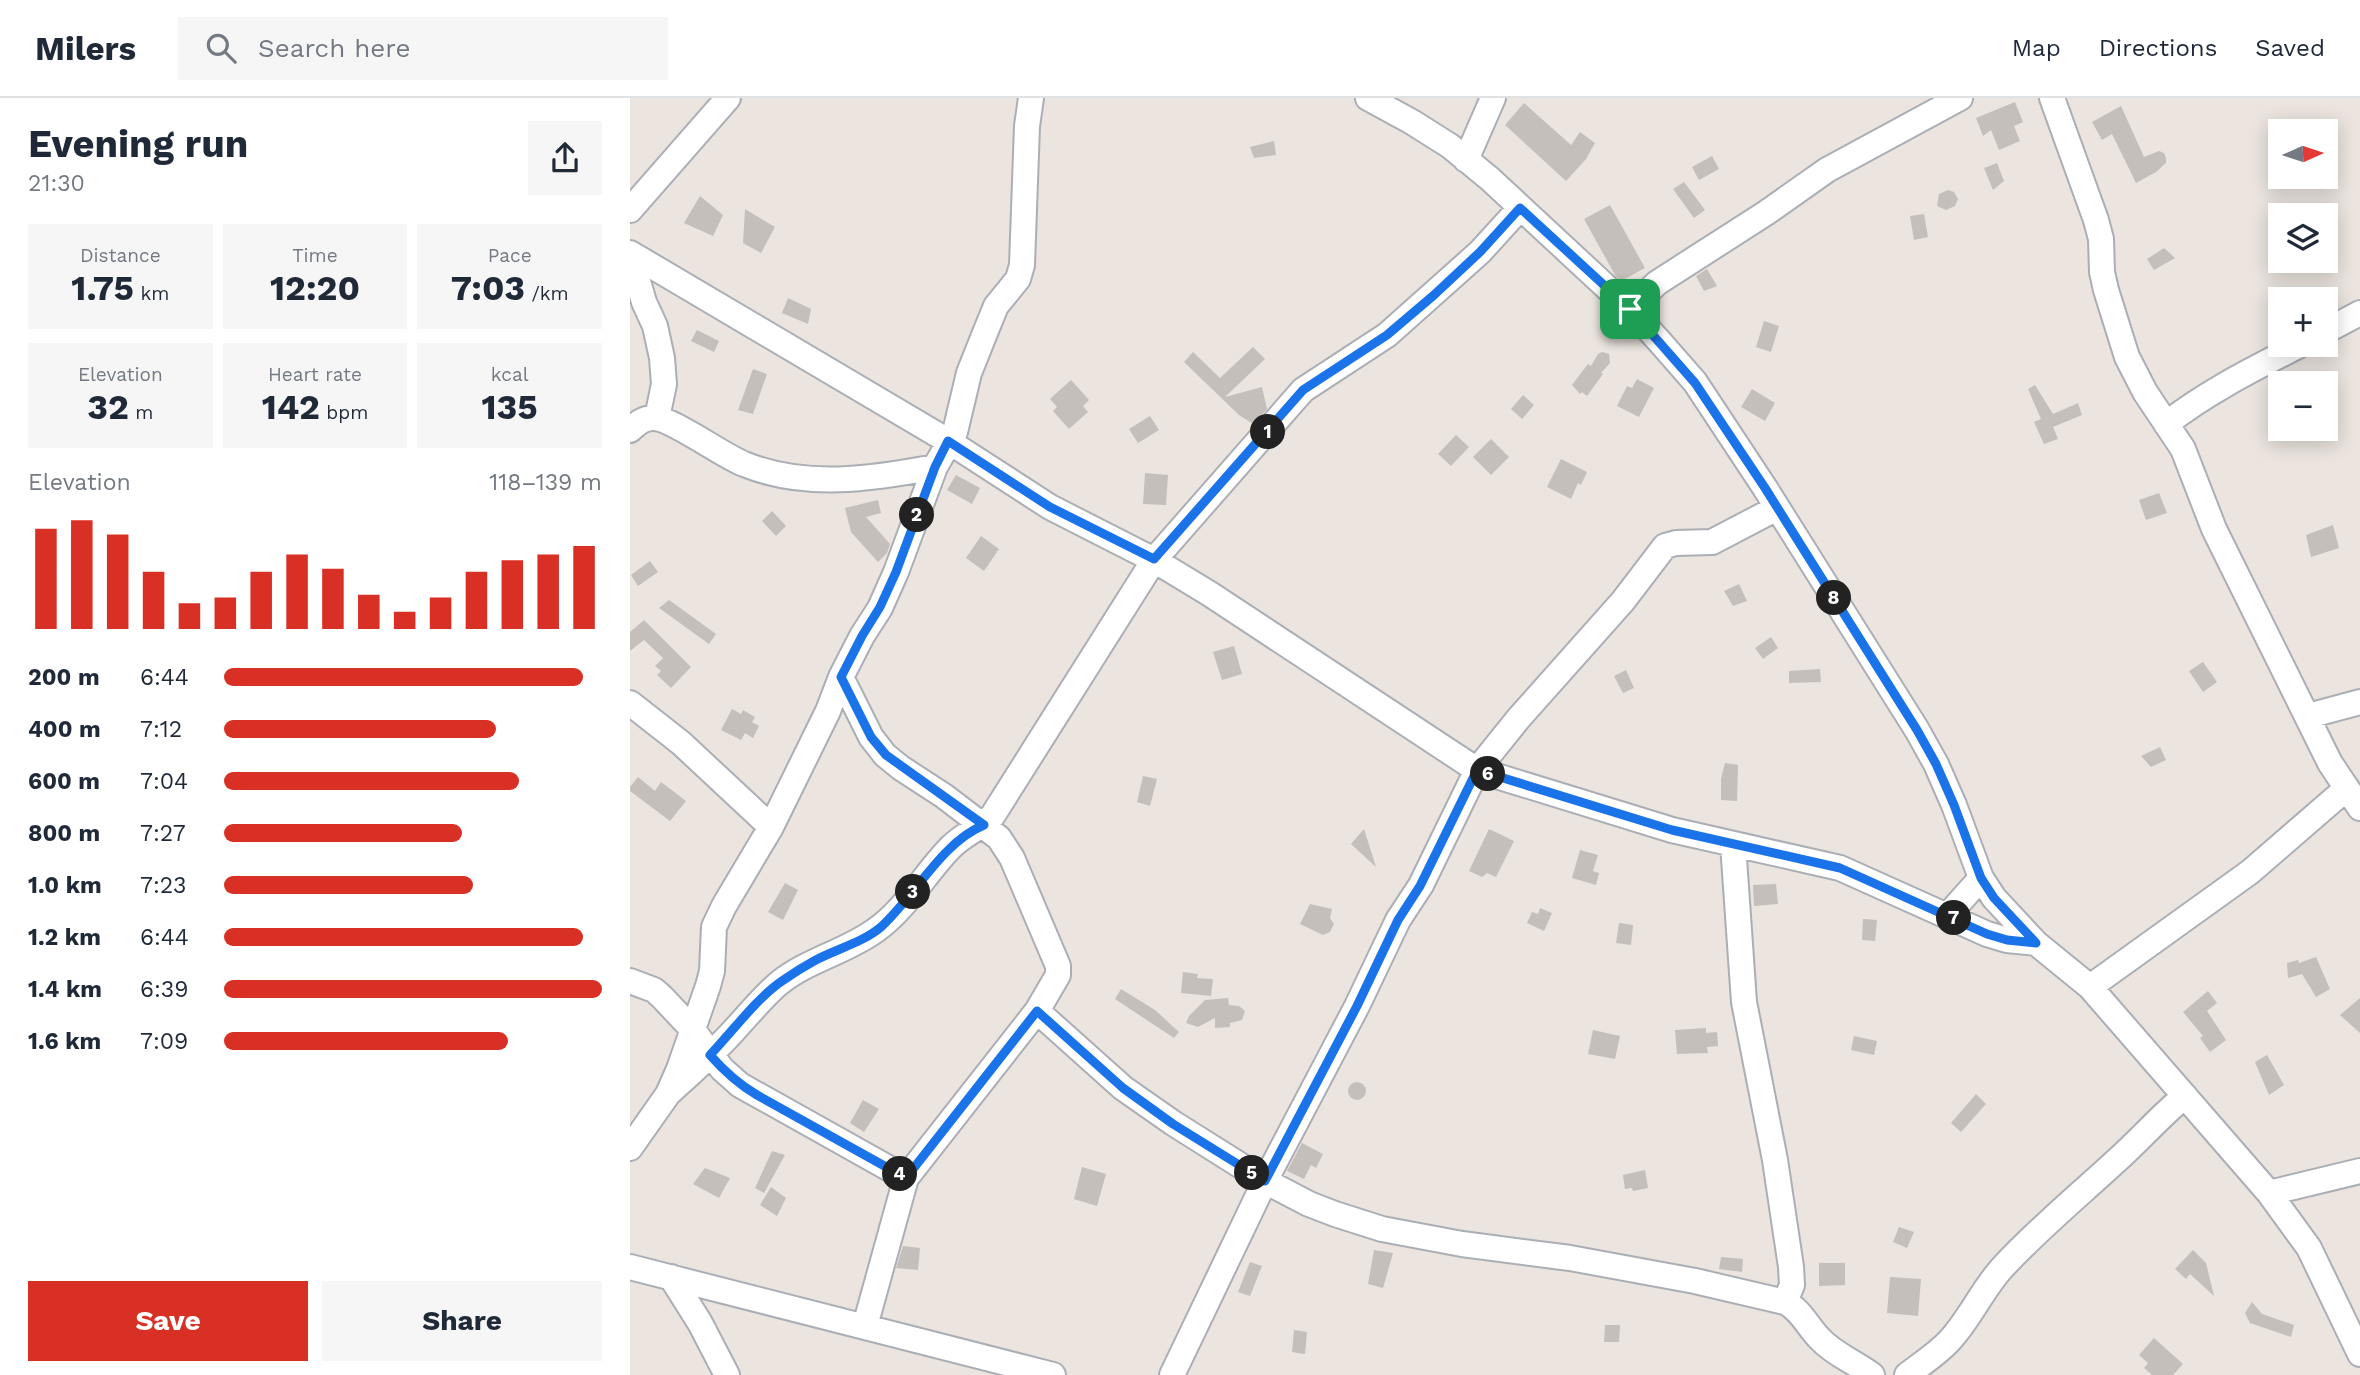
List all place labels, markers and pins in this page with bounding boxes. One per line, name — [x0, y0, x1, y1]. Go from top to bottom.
pin — [1600, 279, 1660, 339]
pin: 1 — [1250, 414, 1286, 450]
pin: 2 — [900, 498, 934, 532]
pin: 8 — [1816, 580, 1852, 616]
pin: 6 — [1470, 756, 1506, 792]
pin: 3 — [896, 874, 930, 910]
pin: 7 — [1936, 900, 1972, 936]
pin: 4 — [882, 1156, 918, 1192]
pin: 5 — [1234, 1156, 1270, 1190]

